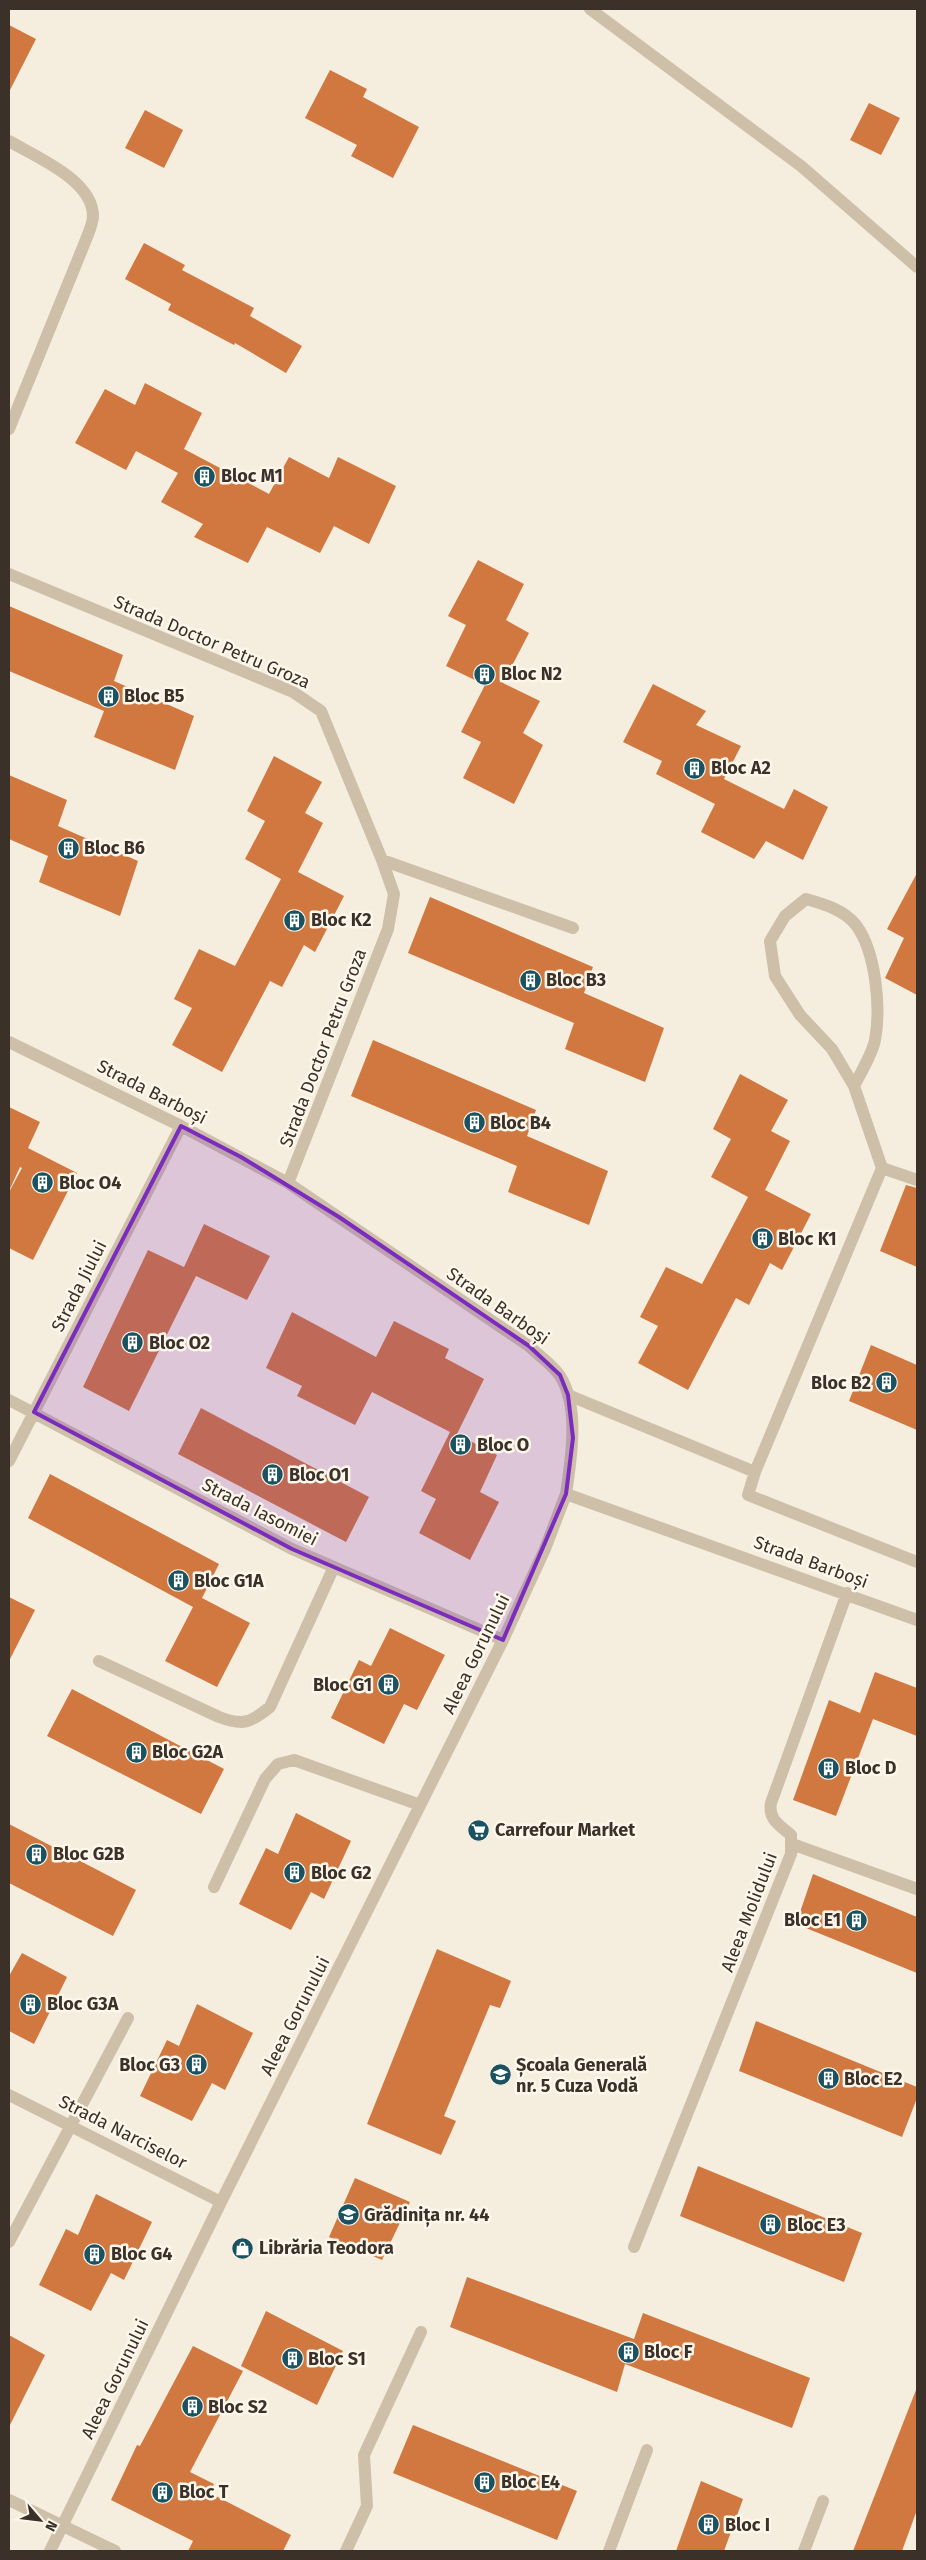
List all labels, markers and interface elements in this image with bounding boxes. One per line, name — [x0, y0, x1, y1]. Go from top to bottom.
building icon: Bloc M1 — [193, 464, 217, 488]
place label: Bloc M1 — [221, 465, 283, 487]
street label: Strada Doctor Petru Groza — [111, 591, 313, 693]
building icon: Bloc N2 — [473, 662, 497, 686]
place label: Bloc N2 — [501, 663, 562, 685]
building icon: Bloc B5 — [96, 684, 120, 708]
place label: Bloc B5 — [124, 685, 185, 707]
building icon: Bloc A2 — [683, 756, 707, 780]
place label: Bloc A2 — [711, 757, 771, 779]
building icon: Bloc B6 — [56, 836, 80, 860]
place label: Bloc B6 — [84, 837, 145, 859]
building icon: Bloc K2 — [283, 908, 307, 932]
place label: Bloc K2 — [311, 909, 371, 931]
street label: Strada Doctor Petru Groza — [275, 946, 371, 1150]
building icon: Bloc B3 — [518, 968, 542, 992]
place label: Bloc B3 — [546, 969, 606, 991]
street label: Strada Barboși — [93, 1055, 211, 1130]
building icon: Bloc B4 — [462, 1111, 486, 1135]
place label: Bloc B4 — [490, 1112, 551, 1134]
building icon: Bloc O4 — [31, 1171, 55, 1195]
place label: Bloc O4 — [59, 1172, 121, 1194]
building icon: Bloc K1 — [750, 1227, 774, 1251]
place label: Bloc K1 — [778, 1228, 837, 1250]
street label: Strada Jiului — [47, 1237, 111, 1335]
street label: Strada Barboși — [442, 1263, 554, 1350]
building icon: Bloc O2 — [121, 1331, 145, 1355]
place label: Bloc O2 — [149, 1332, 210, 1354]
building icon: Bloc B2 — [875, 1371, 899, 1395]
place label: Bloc B2 — [811, 1372, 871, 1394]
building icon: Bloc O — [449, 1433, 473, 1457]
place label: Bloc O — [477, 1434, 529, 1456]
building icon: Bloc O1 — [261, 1463, 285, 1487]
place label: Bloc O1 — [289, 1464, 349, 1486]
street label: Strada Iasomiei — [198, 1473, 322, 1551]
street label: Strada Barboși — [750, 1531, 871, 1594]
building icon: Bloc G1A — [166, 1569, 190, 1593]
place label: Bloc G1A — [194, 1570, 264, 1592]
street label: Aleea Gorunului — [437, 1590, 515, 1718]
building icon: Bloc G1 — [376, 1673, 400, 1697]
place label: Bloc G1 — [313, 1674, 372, 1696]
building icon: Bloc G2A — [124, 1740, 148, 1764]
place label: Bloc G2A — [152, 1741, 223, 1763]
building icon: Bloc D — [817, 1756, 841, 1780]
place label: Bloc D — [845, 1757, 897, 1779]
supermarket icon: Carrefour Market — [467, 1818, 491, 1842]
place label: Carrefour Market — [495, 1819, 636, 1841]
building icon: Bloc G2B — [25, 1842, 49, 1866]
place label: Bloc G2B — [53, 1843, 125, 1865]
street label: Aleea Molidului — [716, 1849, 782, 1975]
building icon: Bloc G2 — [283, 1861, 307, 1885]
place label: Bloc G2 — [311, 1862, 372, 1884]
building icon: Bloc E1 — [845, 1908, 869, 1932]
place label: Bloc E1 — [784, 1909, 841, 1931]
street label: Aleea Gorunului — [256, 1953, 334, 2079]
building icon: Bloc G3A — [19, 1992, 43, 2016]
place label: Bloc G3A — [47, 1993, 119, 2015]
building icon: Bloc G3 — [184, 2053, 208, 2077]
place label: Bloc G3 — [119, 2054, 180, 2076]
place label: Școala Generală nr. 5 Cuza Vodă — [516, 2054, 647, 2097]
school or university icon: Școala Generală nr. 5 Cuza Vodă — [488, 2063, 512, 2087]
building icon: Bloc E2 — [816, 2067, 840, 2091]
place label: Bloc E2 — [844, 2068, 903, 2090]
street label: Strada Narciselor — [55, 2090, 191, 2174]
school or university icon: Grădinița nr. 44 — [336, 2203, 360, 2227]
place label: Grădinița nr. 44 — [364, 2204, 489, 2227]
building icon: Bloc E3 — [759, 2213, 783, 2237]
place label: Bloc E3 — [787, 2214, 846, 2236]
shop icon: Librăria Teodora — [231, 2236, 255, 2260]
place label: Librăria Teodora — [259, 2237, 394, 2259]
building icon: Bloc G4 — [83, 2242, 107, 2266]
place label: Bloc G4 — [111, 2243, 173, 2265]
street label: Aleea Gorunului — [76, 2315, 154, 2443]
building icon: Bloc F — [616, 2340, 640, 2364]
place label: Bloc F — [644, 2341, 693, 2363]
building icon: Bloc S1 — [280, 2347, 304, 2371]
place label: Bloc S1 — [308, 2348, 366, 2370]
building icon: Bloc S2 — [180, 2395, 204, 2419]
place label: Bloc S2 — [208, 2396, 267, 2418]
building icon: Bloc E4 — [473, 2470, 497, 2494]
place label: Bloc E4 — [501, 2471, 560, 2493]
building icon: Bloc T — [151, 2480, 175, 2504]
place label: Bloc T — [179, 2481, 229, 2503]
north arrow — [15, 2495, 65, 2545]
building icon: Bloc I — [697, 2513, 721, 2537]
place label: Bloc I — [725, 2514, 770, 2536]
text: N — [41, 2518, 61, 2534]

